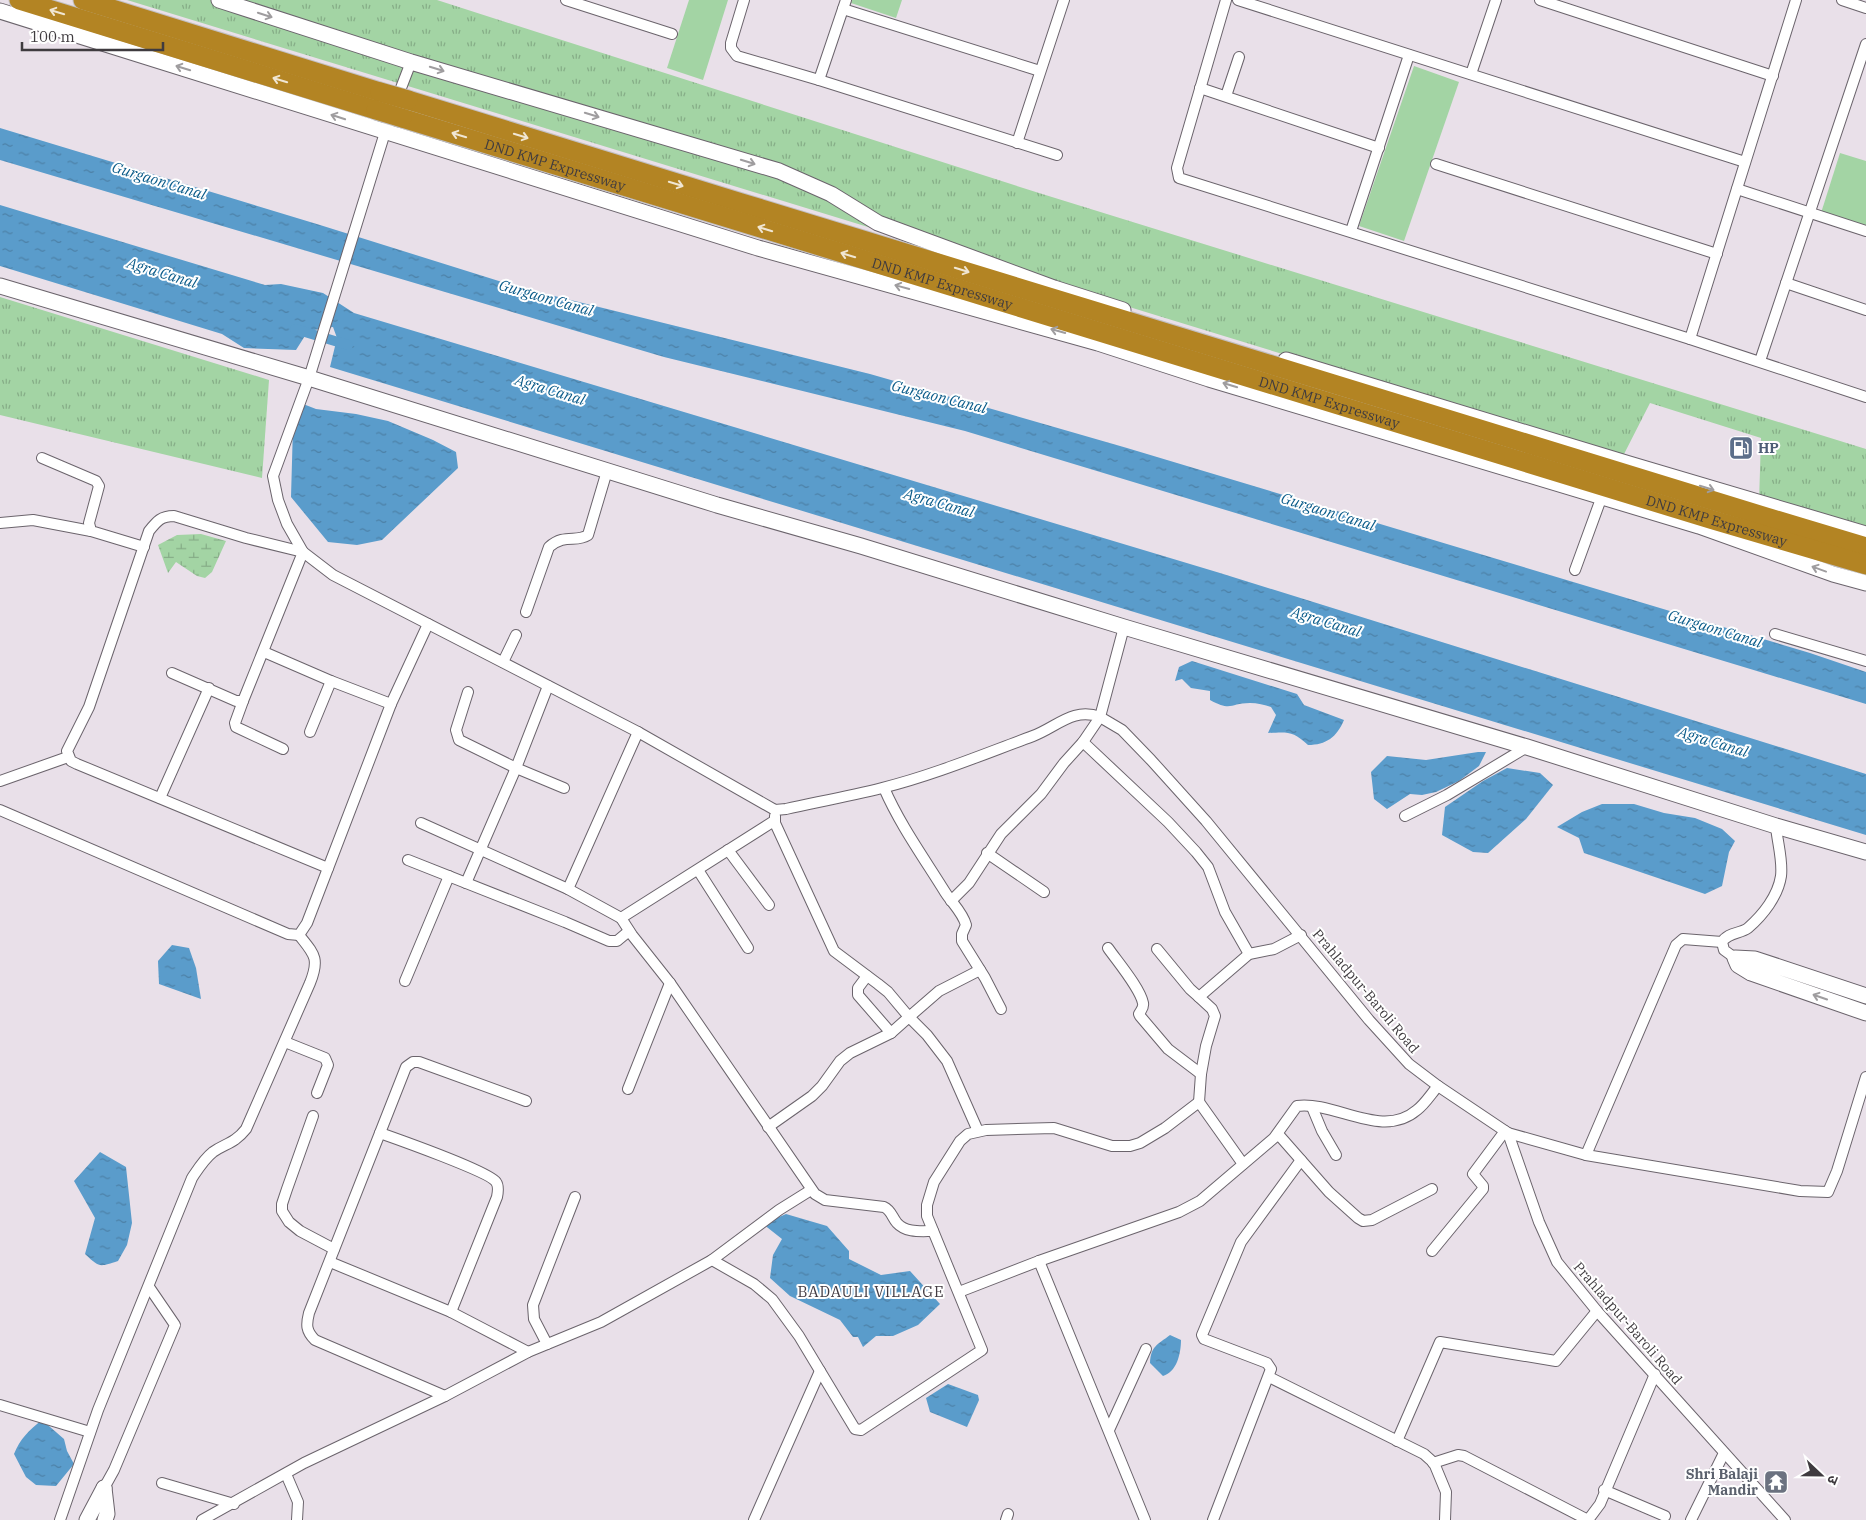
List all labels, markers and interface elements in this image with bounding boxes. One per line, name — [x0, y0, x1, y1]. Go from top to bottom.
one-way arrow — [50, 6, 66, 16]
one-way arrow — [257, 10, 273, 20]
scale bar — [22, 20, 164, 52]
text: 100 m — [30, 27, 75, 46]
one-way arrow — [176, 63, 192, 73]
one-way arrow — [428, 65, 444, 75]
one-way arrow — [272, 75, 288, 85]
one-way arrow — [584, 111, 600, 121]
one-way arrow — [331, 112, 347, 122]
one-way arrow — [451, 130, 467, 140]
one-way arrow — [513, 131, 529, 141]
street label: DND KMP Expressway — [482, 135, 628, 195]
water label: Gurgaon Canal — [110, 157, 209, 204]
one-way arrow — [740, 157, 756, 167]
one-way arrow — [668, 179, 684, 189]
one-way arrow — [757, 224, 773, 234]
one-way arrow — [841, 249, 857, 259]
water label: Agra Canal — [124, 253, 200, 292]
street label: DND KMP Expressway — [869, 254, 1015, 314]
one-way arrow — [954, 266, 970, 276]
water label: Gurgaon Canal — [497, 275, 596, 320]
one-way arrow — [894, 282, 910, 291]
one-way arrow — [1051, 326, 1067, 335]
water label: Agra Canal — [512, 370, 588, 409]
street label: DND KMP Expressway — [1257, 372, 1403, 433]
water label: Gurgaon Canal — [890, 376, 989, 418]
one-way arrow — [1222, 379, 1238, 389]
fuel station icon: HP — [1728, 435, 1754, 461]
place label: HP — [1758, 439, 1779, 457]
water label: Agra Canal — [901, 483, 977, 522]
one-way arrow — [1699, 483, 1715, 493]
water label: Gurgaon Canal — [1279, 488, 1378, 535]
street label: DND KMP Expressway — [1644, 491, 1790, 551]
one-way arrow — [1812, 564, 1828, 573]
water label: Agra Canal — [1288, 602, 1364, 641]
water label: Gurgaon Canal — [1666, 605, 1765, 652]
water label: Agra Canal — [1675, 722, 1751, 761]
street label: Prahladpur-Baroli Road — [1309, 925, 1424, 1057]
one-way arrow — [1813, 992, 1828, 1001]
street label: Prahladpur-Baroli Road — [1570, 1258, 1687, 1388]
district label: BADAULI VILLAGE — [797, 1282, 945, 1301]
north arrow — [1796, 1450, 1846, 1500]
place label: Shri Balaji Mandir — [1686, 1465, 1758, 1499]
temple icon: Shri Balaji Mandir — [1763, 1469, 1789, 1495]
text: उ — [1823, 1473, 1843, 1488]

